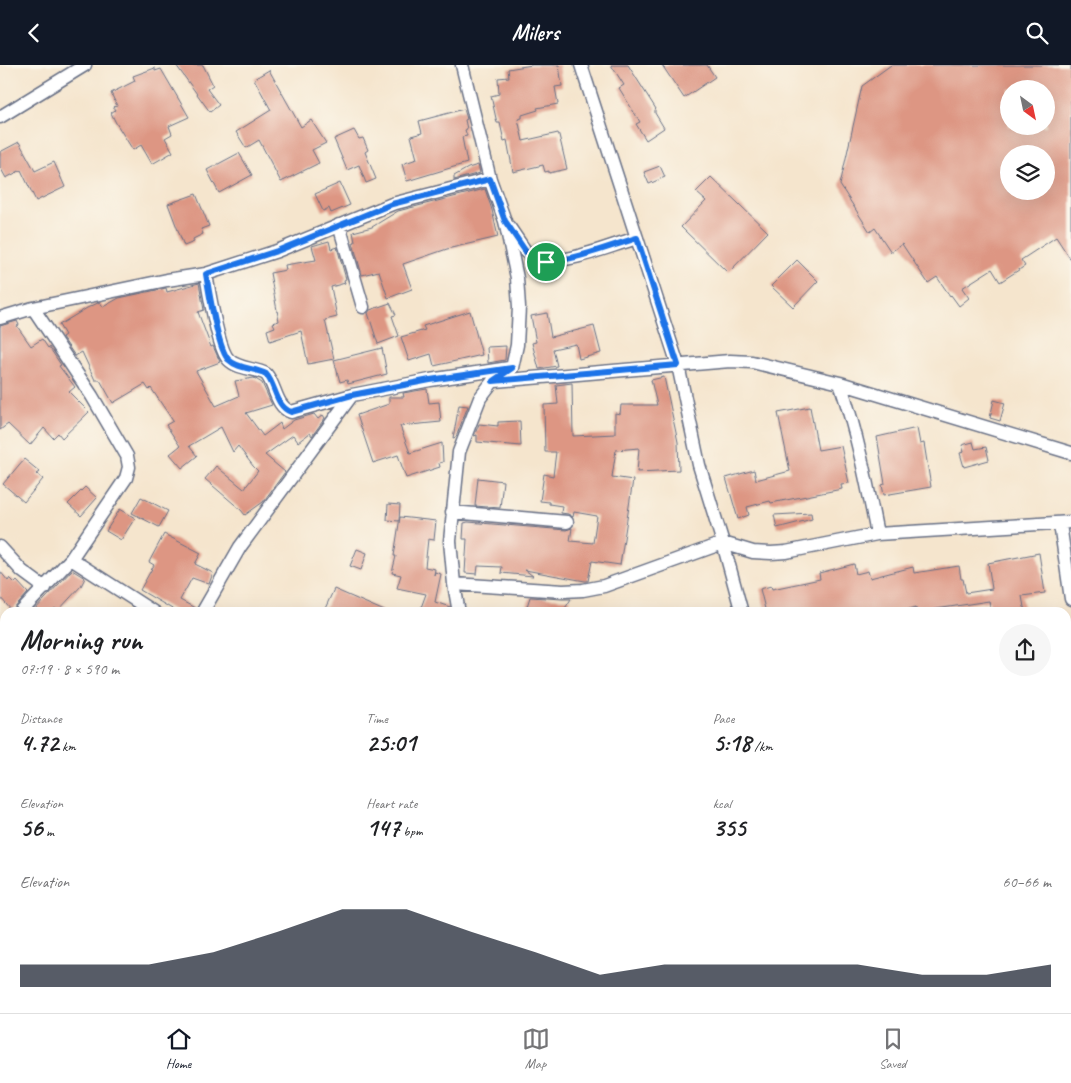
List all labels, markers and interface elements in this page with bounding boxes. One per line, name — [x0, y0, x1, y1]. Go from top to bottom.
icon: back — [20, 19, 48, 47]
text: Milers — [512, 19, 559, 47]
icon: search — [1023, 19, 1051, 47]
north arrow — [1000, 80, 1055, 135]
map controls — [1000, 80, 1055, 200]
button: layers — [1000, 145, 1055, 200]
pin — [525, 241, 567, 283]
icon: arrive — [532, 248, 560, 276]
text: Morning run — [20, 622, 142, 657]
button: share — [999, 624, 1051, 676]
text: 07:19 · 8 × 590 m — [20, 659, 119, 679]
text: Distance — [20, 710, 62, 727]
text: Time — [366, 710, 388, 727]
text: Pace — [713, 710, 734, 727]
text: 4.72 — [20, 727, 59, 759]
text: 25:01 — [366, 727, 416, 759]
text: 5:18 — [713, 727, 751, 759]
text: km — [59, 738, 76, 755]
text: /km — [751, 738, 773, 755]
text: Elevation — [20, 795, 63, 812]
text: Heart rate — [366, 795, 417, 812]
text: kcal — [713, 795, 731, 812]
text: 56 — [20, 812, 43, 844]
text: 147 — [366, 812, 400, 844]
text: 355 — [713, 812, 746, 844]
text: m — [43, 823, 54, 840]
text: bpm — [400, 823, 423, 840]
text: Elevation — [20, 872, 69, 892]
text: 60–66 m — [1002, 872, 1051, 892]
tab: Home — [165, 1025, 193, 1072]
tab: Map — [522, 1025, 550, 1072]
tab: Saved — [879, 1025, 907, 1072]

